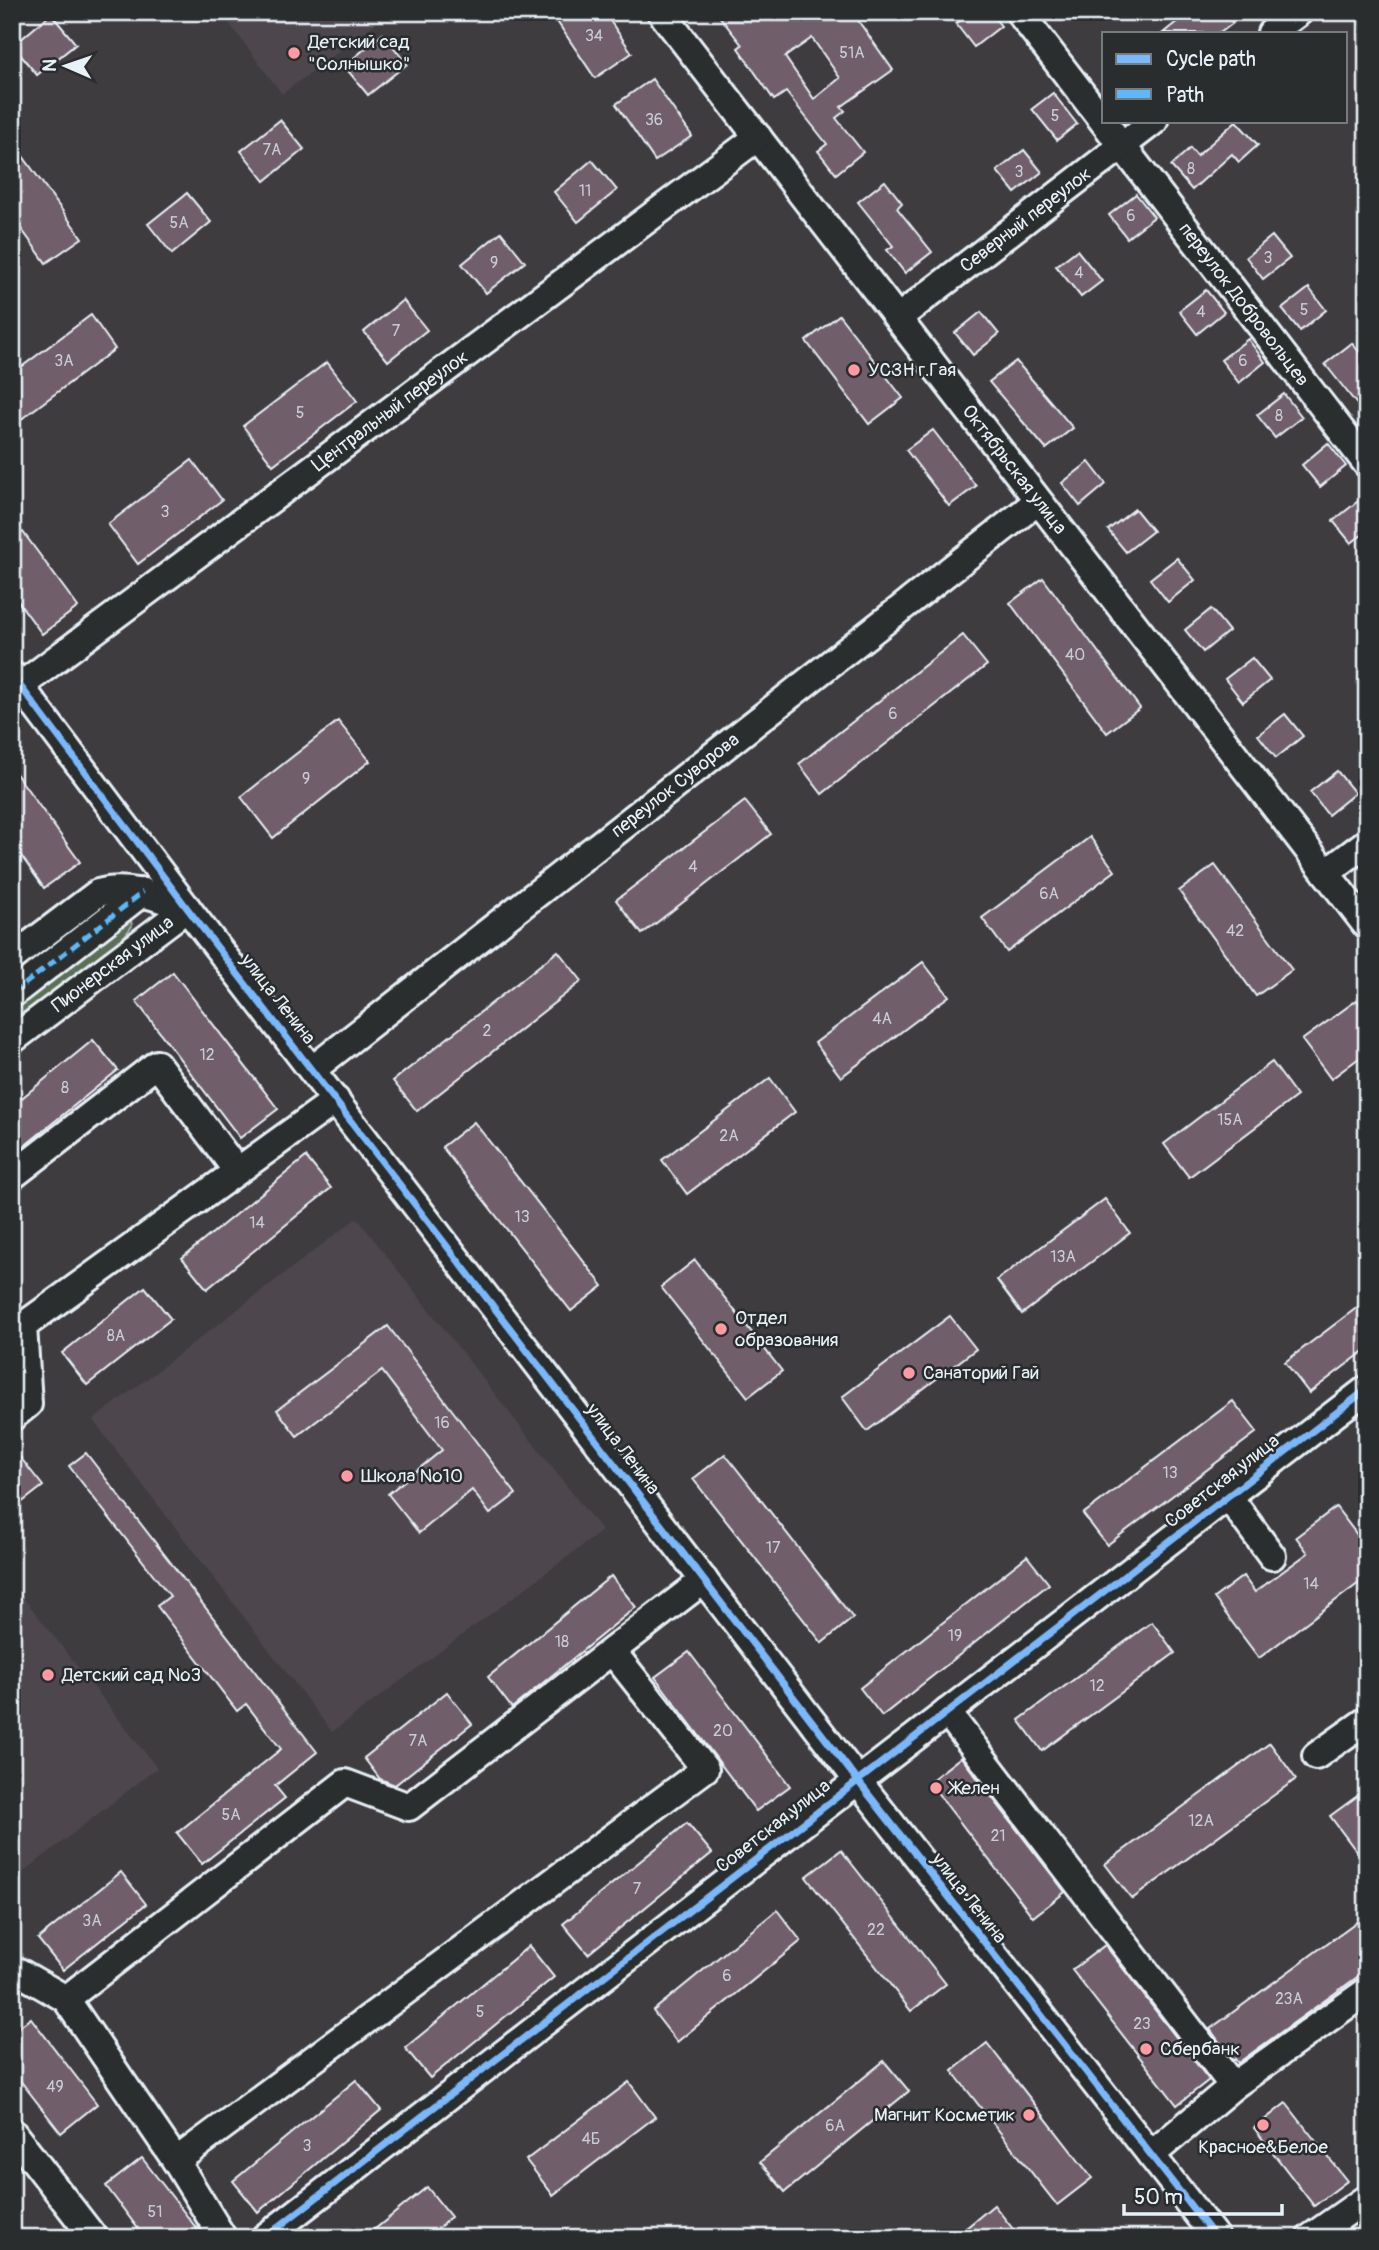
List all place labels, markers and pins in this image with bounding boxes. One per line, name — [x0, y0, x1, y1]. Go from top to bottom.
place label: Детский сад "Солнышко" — [307, 30, 411, 76]
marker: Детский сад "Солнышко" — [286, 45, 302, 61]
place label: УСЗН г.Гая — [868, 358, 956, 382]
marker: УСЗН г.Гая — [846, 362, 862, 378]
place label: Отдел образования — [735, 1306, 838, 1352]
marker: Отдел образования — [713, 1321, 729, 1337]
place label: Санаторий Гай — [923, 1361, 1039, 1385]
marker: Санаторий Гай — [901, 1365, 917, 1381]
place label: Школа №10 — [361, 1464, 463, 1488]
marker: Школа №10 — [339, 1468, 355, 1484]
place label: Детский сад №3 — [61, 1663, 201, 1687]
marker: Детский сад №3 — [40, 1667, 56, 1683]
place label: Желен — [947, 1776, 1000, 1800]
marker: Желен — [928, 1780, 944, 1796]
place label: Сбербанк — [1160, 2037, 1240, 2061]
marker: Сбербанк — [1138, 2041, 1154, 2057]
place label: Магнит Косметик — [874, 2103, 1015, 2127]
marker: Магнит Косметик — [1021, 2107, 1037, 2123]
marker: Красное&Белое — [1255, 2117, 1271, 2133]
place label: Красное&Белое — [1198, 2135, 1328, 2159]

